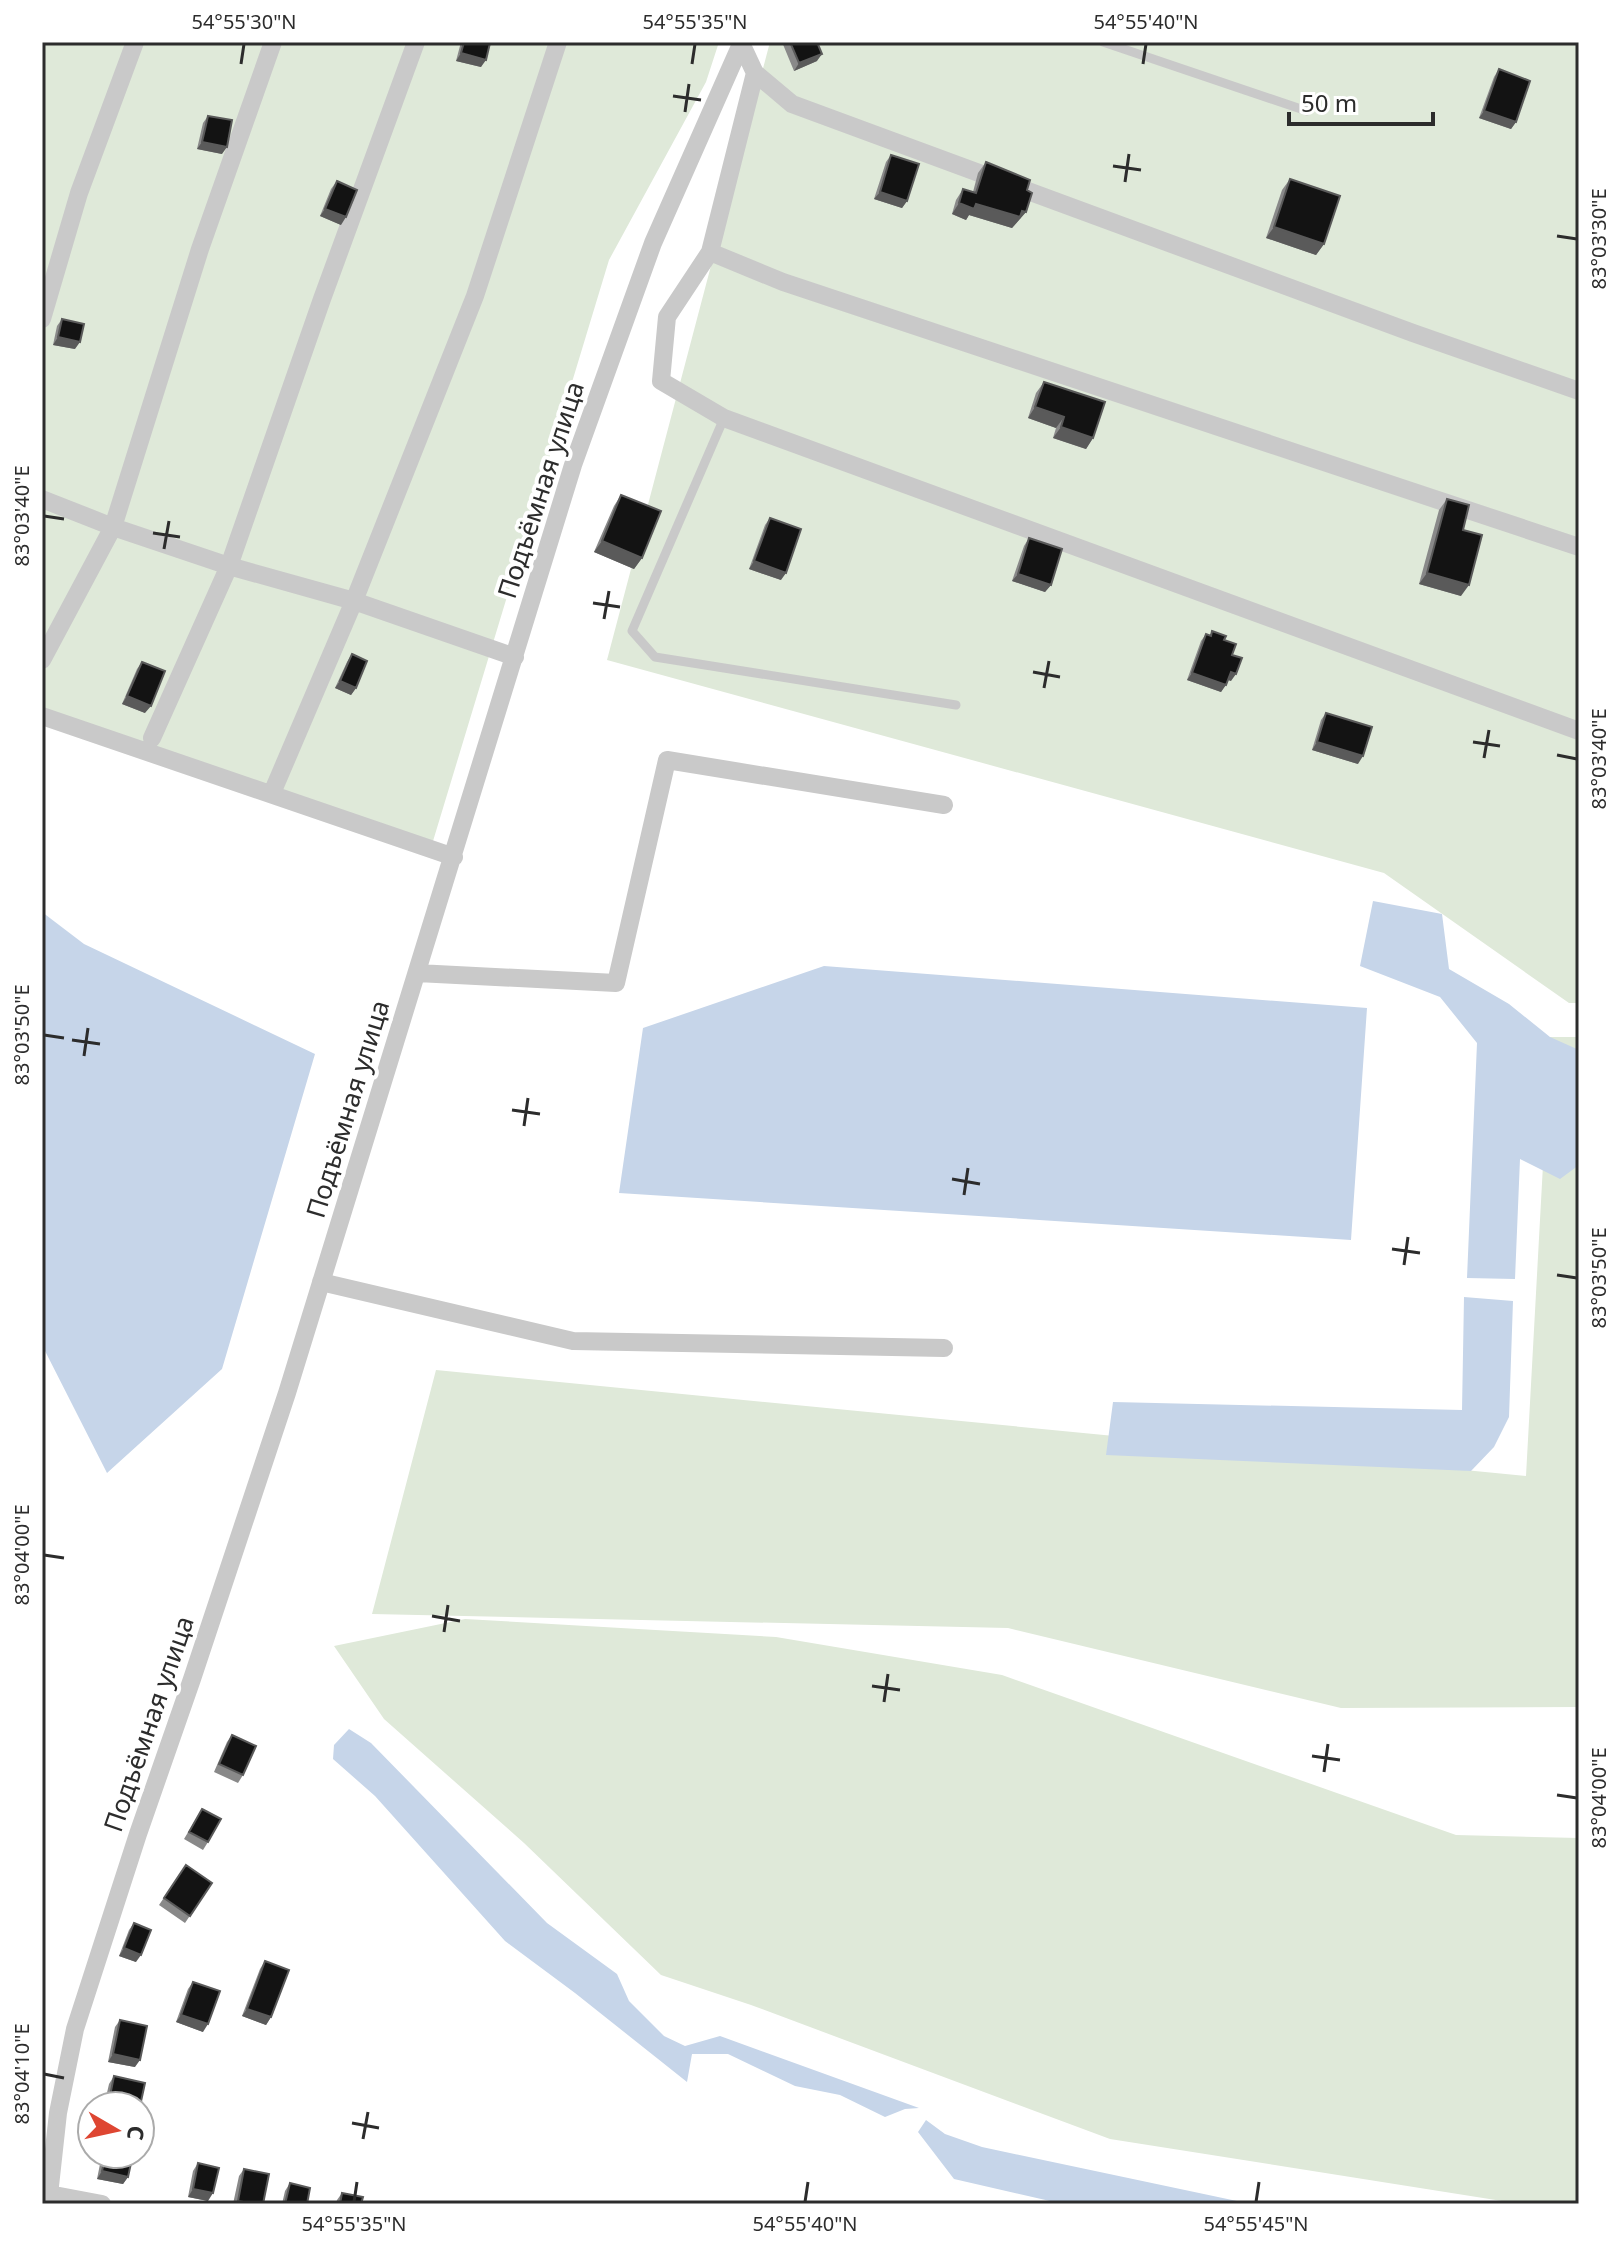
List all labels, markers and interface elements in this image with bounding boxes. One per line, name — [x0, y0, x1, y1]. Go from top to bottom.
text: 54°55'30"N — [191, 8, 297, 35]
text: 54°55'35"N — [642, 8, 748, 35]
text: 54°55'40"N — [1093, 8, 1199, 35]
scale bar — [1289, 76, 1433, 126]
text: 50 m — [1301, 86, 1357, 119]
text: 83°03'30"E — [1585, 189, 1612, 289]
street label: Подъёмная улица — [488, 377, 592, 603]
text: 83°03'40"E — [8, 466, 35, 566]
text: 83°03'40"E — [1585, 709, 1612, 809]
text: 83°03'50"E — [8, 985, 35, 1085]
street label: Подъёмная улица — [297, 995, 397, 1222]
text: 83°03'50"E — [1585, 1228, 1612, 1328]
text: 83°04'00"E — [8, 1505, 35, 1605]
street label: Подъёмная улица — [94, 1611, 202, 1836]
text: 83°04'00"E — [1585, 1748, 1612, 1848]
text: 83°04'10"E — [8, 2024, 35, 2124]
north arrow — [76, 2090, 156, 2170]
text: С — [121, 2124, 153, 2143]
text: 54°55'35"N — [301, 2210, 407, 2237]
text: 54°55'40"N — [752, 2210, 858, 2237]
text: 54°55'45"N — [1203, 2210, 1309, 2237]

